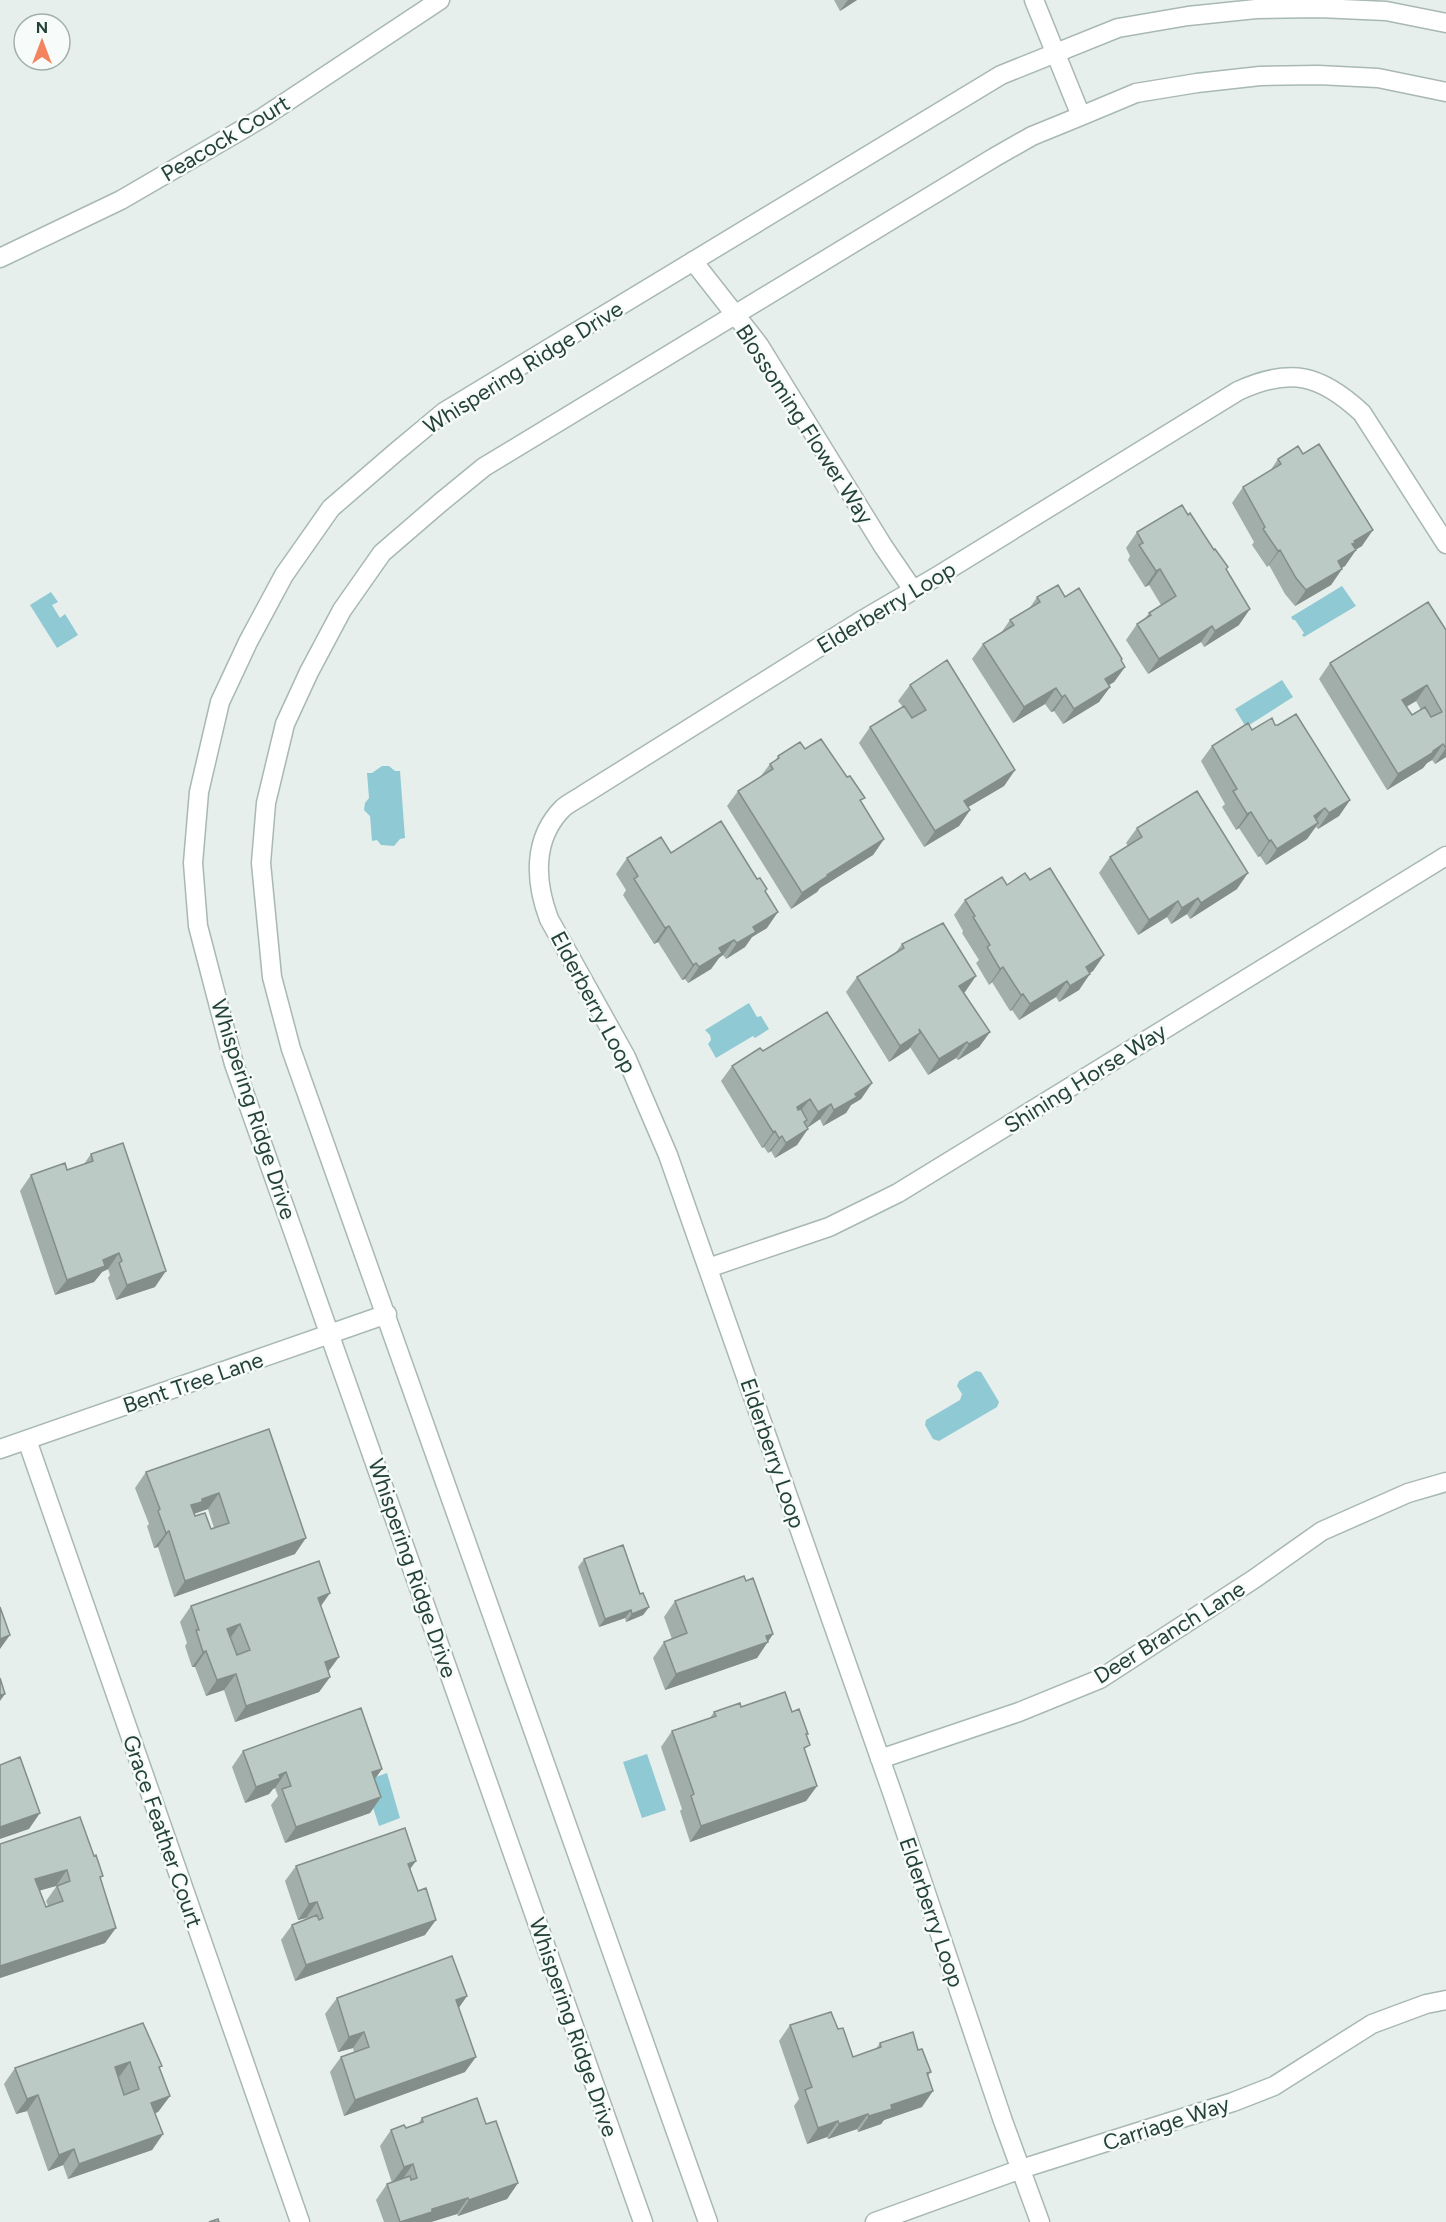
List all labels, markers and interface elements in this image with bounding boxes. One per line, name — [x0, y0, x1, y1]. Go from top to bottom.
north arrow — [12, 12, 72, 72]
text: N — [36, 18, 48, 37]
street label: Peacock Court — [156, 89, 294, 187]
street label: Whispering Ridge Drive — [419, 295, 628, 440]
street label: Blossoming Flower Way — [730, 319, 880, 530]
street label: Elderberry Loop — [812, 555, 960, 659]
street label: Elderberry Loop — [545, 927, 642, 1078]
street label: Whispering Ridge Drive — [205, 996, 302, 1223]
street label: Shining Horse Way — [999, 1017, 1172, 1139]
street label: Bent Tree Lane — [120, 1346, 267, 1419]
street label: Elderberry Loop — [734, 1375, 811, 1532]
street label: Whispering Ridge Drive — [362, 1455, 463, 1681]
street label: Deer Branch Lane — [1089, 1575, 1250, 1690]
street label: Grace Feather Court — [117, 1731, 208, 1931]
street label: Elderberry Loop — [893, 1834, 970, 1991]
street label: Whispering Ridge Drive — [523, 1914, 624, 2140]
street label: Carriage Way — [1099, 2090, 1233, 2157]

